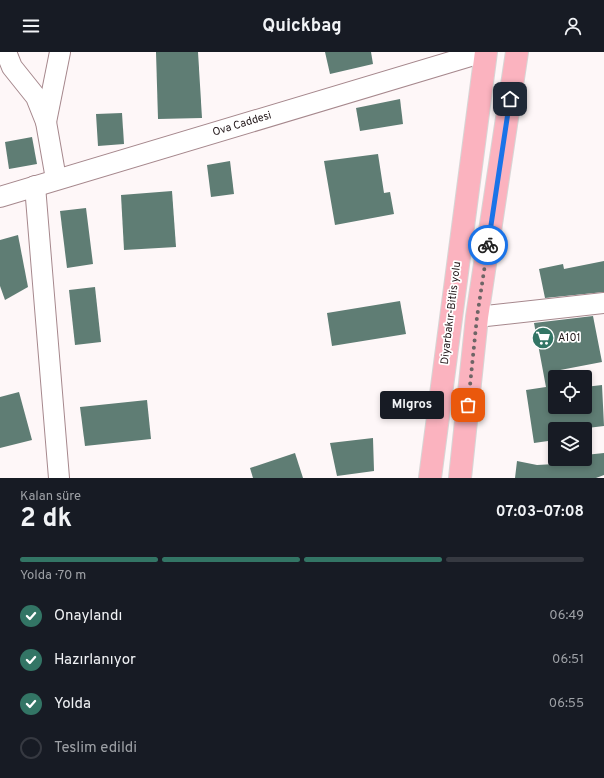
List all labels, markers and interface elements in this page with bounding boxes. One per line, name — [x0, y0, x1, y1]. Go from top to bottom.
icon: menu — [20, 15, 42, 37]
text: Quickbag — [262, 15, 342, 38]
icon: person — [562, 15, 584, 37]
pin — [493, 82, 527, 116]
icon: home — [499, 88, 521, 110]
street label: Ova Caddesi — [211, 108, 273, 140]
courier — [468, 225, 508, 265]
icon: bike — [477, 234, 499, 256]
street label: Diyarbakır-Bitlis yolu — [438, 261, 464, 365]
supermarket icon: A101 — [530, 325, 556, 351]
place label: A101 — [558, 331, 581, 345]
map controls — [548, 370, 592, 466]
button: locate — [548, 370, 592, 414]
pin — [451, 388, 485, 422]
callout: Migros — [380, 391, 444, 419]
icon: bag — [457, 394, 479, 416]
text: Migros — [392, 397, 432, 413]
button: layers — [548, 422, 592, 466]
text: Kalan süre — [20, 489, 81, 505]
text: 2 dk — [20, 503, 72, 536]
text: 07:03–07:08 — [496, 503, 584, 522]
text: Yolda · 70 m — [20, 568, 86, 584]
icon: check — [20, 605, 42, 627]
text: Onaylandı — [54, 607, 122, 626]
text: 06:49 — [549, 608, 584, 624]
icon: check — [20, 649, 42, 671]
text: Hazırlanıyor — [54, 651, 136, 670]
text: 06:51 — [552, 652, 584, 668]
icon: check — [20, 693, 42, 715]
text: Yolda — [54, 695, 91, 714]
text: 06:55 — [549, 696, 584, 712]
text: Teslim edildi — [54, 739, 137, 758]

